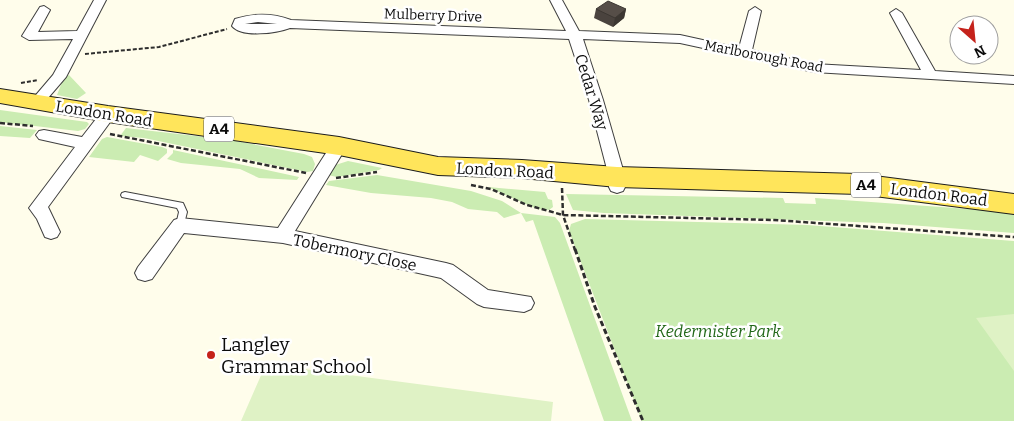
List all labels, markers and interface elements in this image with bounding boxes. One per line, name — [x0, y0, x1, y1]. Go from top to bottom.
street label: Mulberry Drive — [384, 5, 482, 26]
north arrow — [949, 15, 999, 65]
street label: Marlborough Road — [703, 37, 825, 76]
text: N — [971, 41, 988, 61]
street label: Cedar Way — [571, 52, 612, 133]
street label: London Road — [54, 96, 154, 131]
road number: A4 — [204, 116, 234, 142]
street label: London Road — [456, 158, 555, 183]
road number: A4 — [851, 172, 881, 198]
street label: London Road — [889, 179, 989, 210]
street label: Tobermory Close — [291, 230, 419, 275]
park label: Kedermister Park — [655, 322, 781, 341]
place label: Langley Grammar School — [221, 333, 372, 378]
marker: Langley Grammar School — [205, 349, 217, 361]

